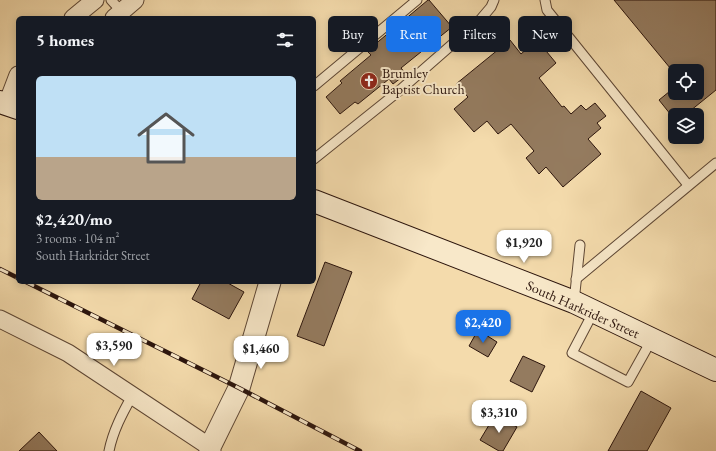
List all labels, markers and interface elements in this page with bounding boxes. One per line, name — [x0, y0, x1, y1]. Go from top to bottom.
chip: Buy — [328, 16, 378, 52]
chip: Rent — [386, 16, 441, 52]
chip: Filters — [449, 16, 510, 52]
chip: New — [518, 16, 572, 52]
text: 5 homes — [36, 29, 94, 51]
icon: filters — [274, 29, 296, 51]
place label: Brumley Baptist Church — [382, 64, 465, 98]
map controls — [668, 64, 704, 144]
button: locate — [668, 64, 704, 100]
church icon: Brumley Baptist Church — [359, 71, 379, 91]
icon: home — [130, 102, 202, 174]
button: layers — [668, 108, 704, 144]
text: $2,420/mo — [36, 208, 112, 230]
text: 3 rooms · 104 m² — [36, 230, 120, 247]
pin: $1,920 — [491, 230, 557, 264]
text: $1,920 — [506, 234, 542, 251]
text: South Harkrider Street — [36, 247, 150, 264]
street label: South Harkrider Street — [523, 276, 643, 342]
pin: $2,420 — [450, 310, 516, 344]
text: $2,420 — [465, 314, 501, 331]
pin: $3,590 — [81, 333, 147, 367]
pin: $1,460 — [228, 336, 294, 370]
text: $3,590 — [96, 337, 132, 354]
text: $1,460 — [243, 340, 279, 357]
pin: $3,310 — [466, 400, 532, 434]
text: $3,310 — [481, 404, 517, 421]

